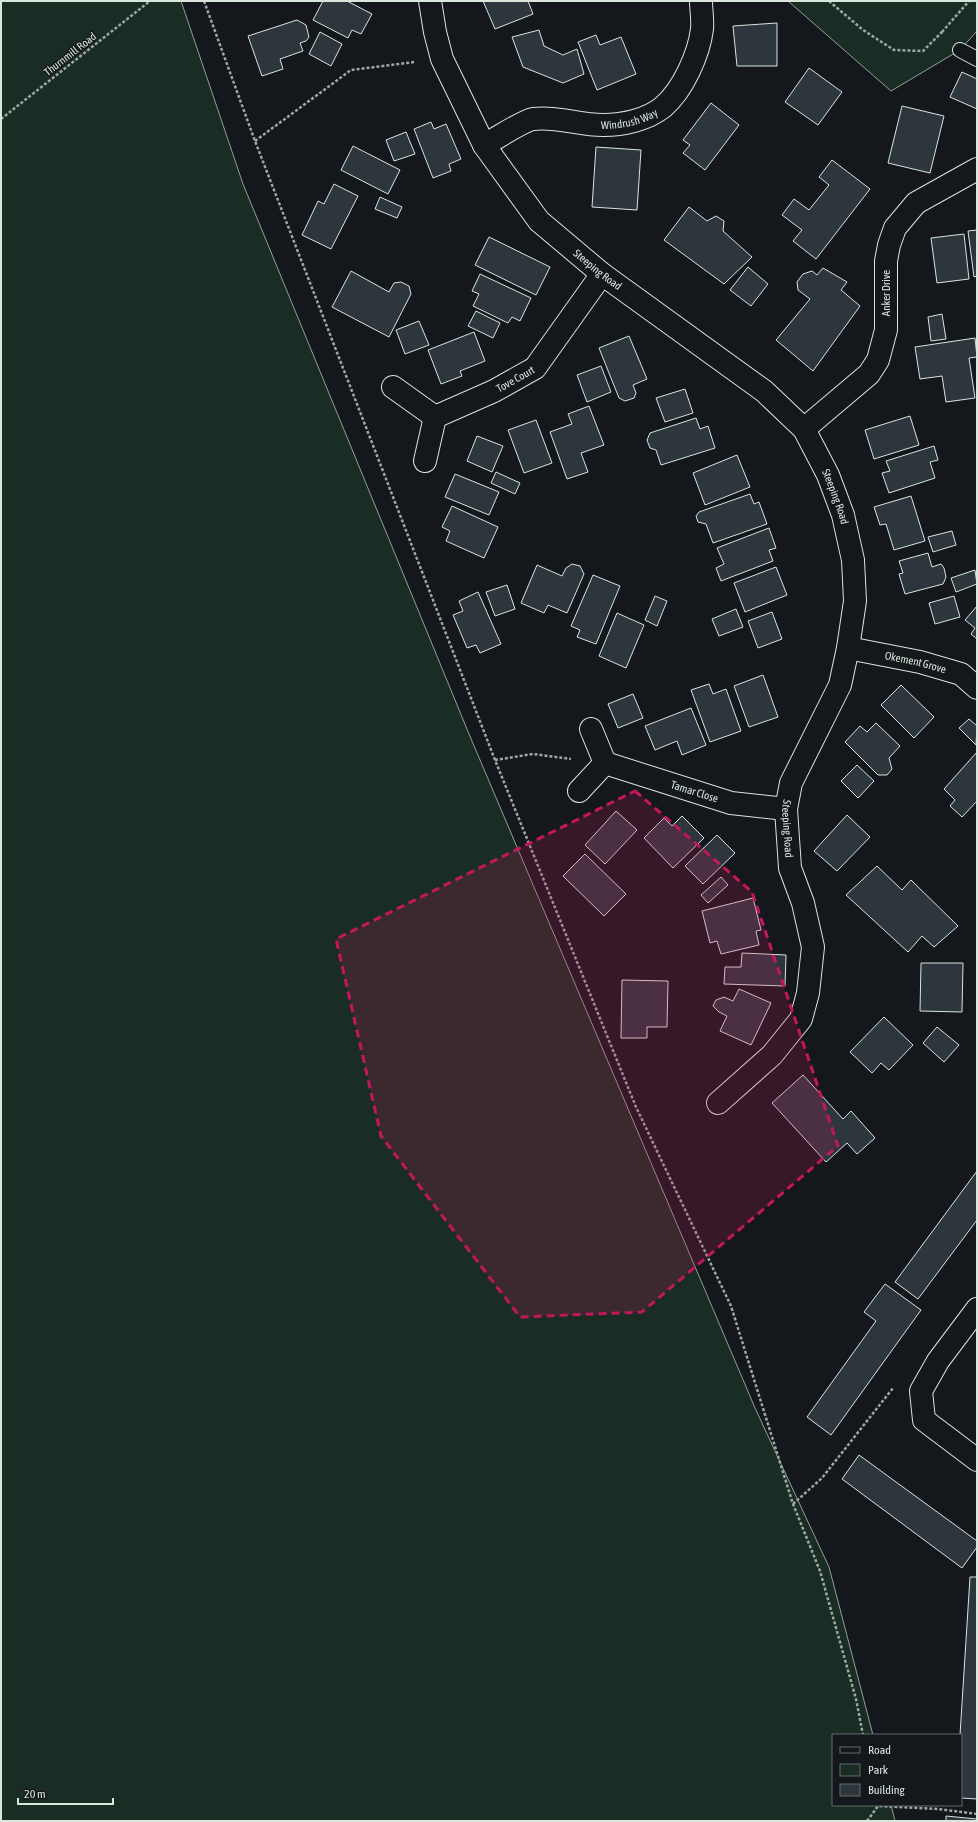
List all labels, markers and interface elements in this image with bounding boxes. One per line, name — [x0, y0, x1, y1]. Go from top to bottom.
street label: Thurnmill Road — [42, 30, 98, 78]
street label: Windrush Way — [601, 106, 660, 131]
street label: Steeping Road — [571, 247, 624, 292]
street label: Anker Drive — [880, 270, 892, 316]
street label: Tove Court — [494, 364, 537, 394]
street label: Steeping Road — [820, 467, 851, 525]
street label: Okement Grove — [884, 649, 948, 675]
street label: Tamar Close — [670, 778, 720, 805]
street label: Steeping Road — [780, 799, 795, 858]
legend — [832, 1734, 962, 1806]
text: Road — [868, 1743, 891, 1757]
text: Park — [868, 1763, 889, 1777]
scale bar — [18, 1780, 113, 1806]
text: Building — [868, 1783, 906, 1797]
text: 20 m — [24, 1787, 46, 1801]

